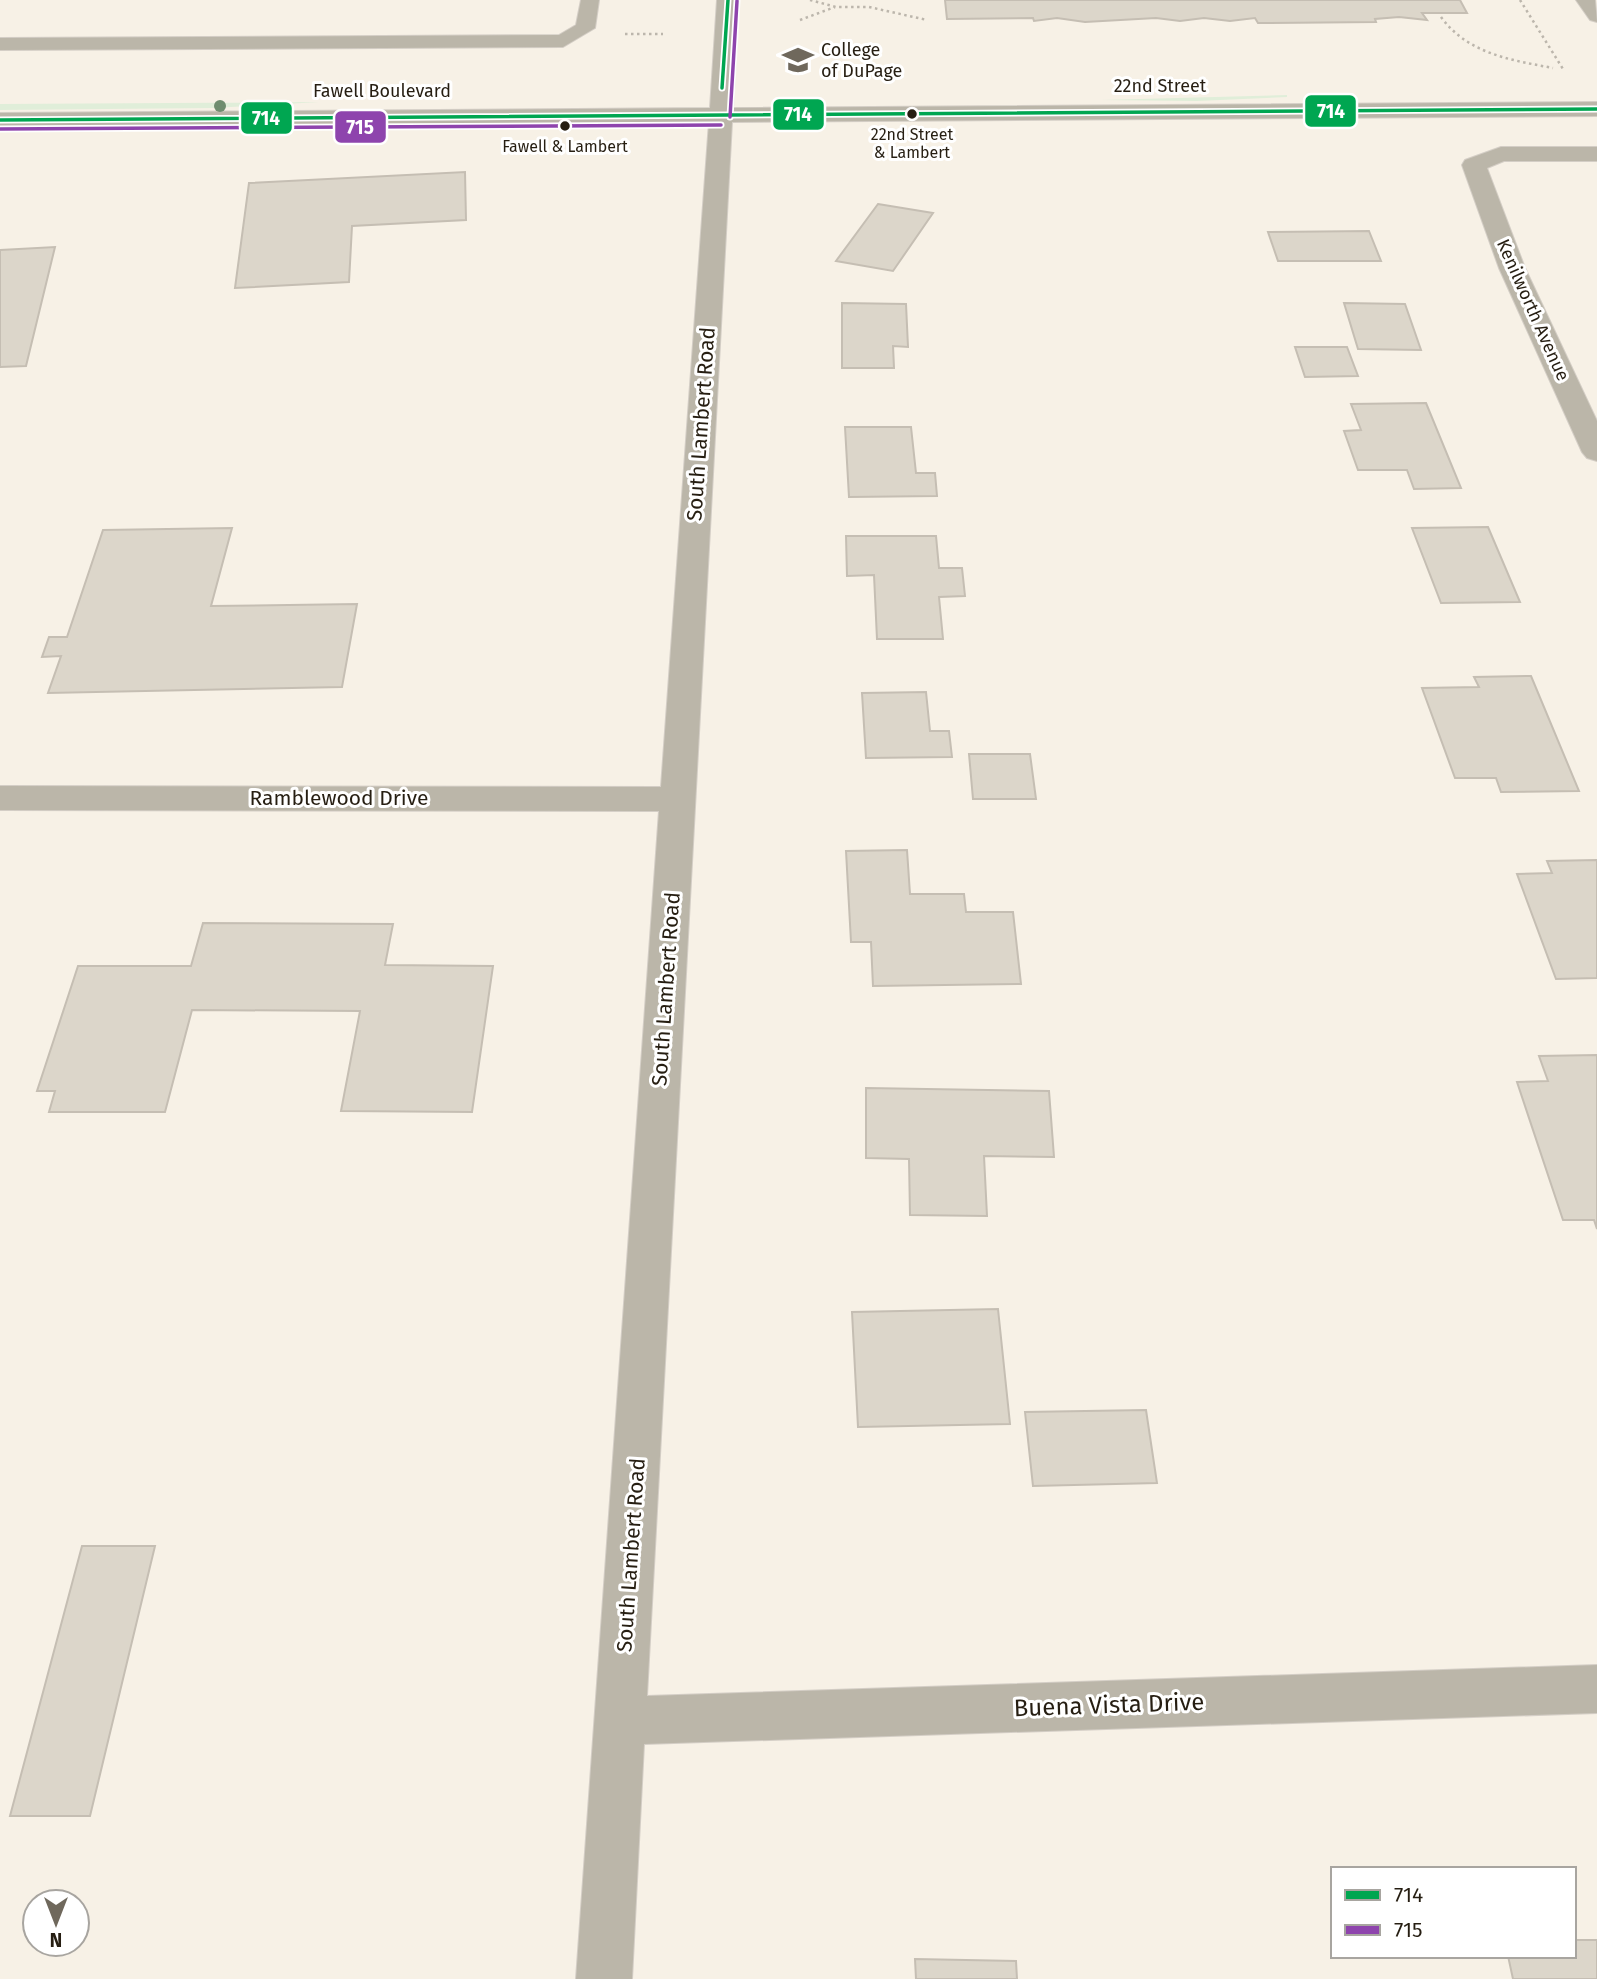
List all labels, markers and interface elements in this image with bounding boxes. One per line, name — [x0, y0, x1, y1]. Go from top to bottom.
place label: College of DuPage — [821, 39, 902, 82]
school or university icon: College of DuPage — [781, 43, 815, 77]
street label: 22nd Street — [1114, 75, 1207, 97]
street label: Fawell Boulevard — [313, 80, 451, 102]
line badge: 714 — [1304, 94, 1357, 128]
line badge: 714 — [772, 98, 825, 131]
text: 714 — [1317, 100, 1345, 123]
line badge: 714 — [240, 101, 293, 135]
text: 714 — [784, 103, 812, 126]
text: 714 — [252, 107, 280, 130]
marker: 22nd Street & Lambert — [905, 107, 919, 121]
line badge: 715 — [334, 110, 387, 144]
text: 715 — [346, 116, 374, 139]
marker: Fawell & Lambert — [558, 119, 572, 133]
place label: 22nd Street & Lambert — [871, 125, 953, 162]
place label: Fawell & Lambert — [502, 137, 628, 156]
street label: Kenilworth Avenue — [1492, 236, 1574, 384]
street label: South Lambert Road — [681, 326, 721, 522]
street label: Ramblewood Drive — [250, 785, 428, 811]
street label: South Lambert Road — [646, 891, 686, 1087]
street label: South Lambert Road — [611, 1457, 651, 1653]
street label: Buena Vista Drive — [1013, 1688, 1205, 1722]
legend — [1331, 1867, 1576, 1958]
text: 714 — [1394, 1882, 1423, 1908]
north arrow — [21, 1888, 91, 1958]
text: 715 — [1394, 1917, 1423, 1943]
text: N — [50, 1928, 62, 1951]

